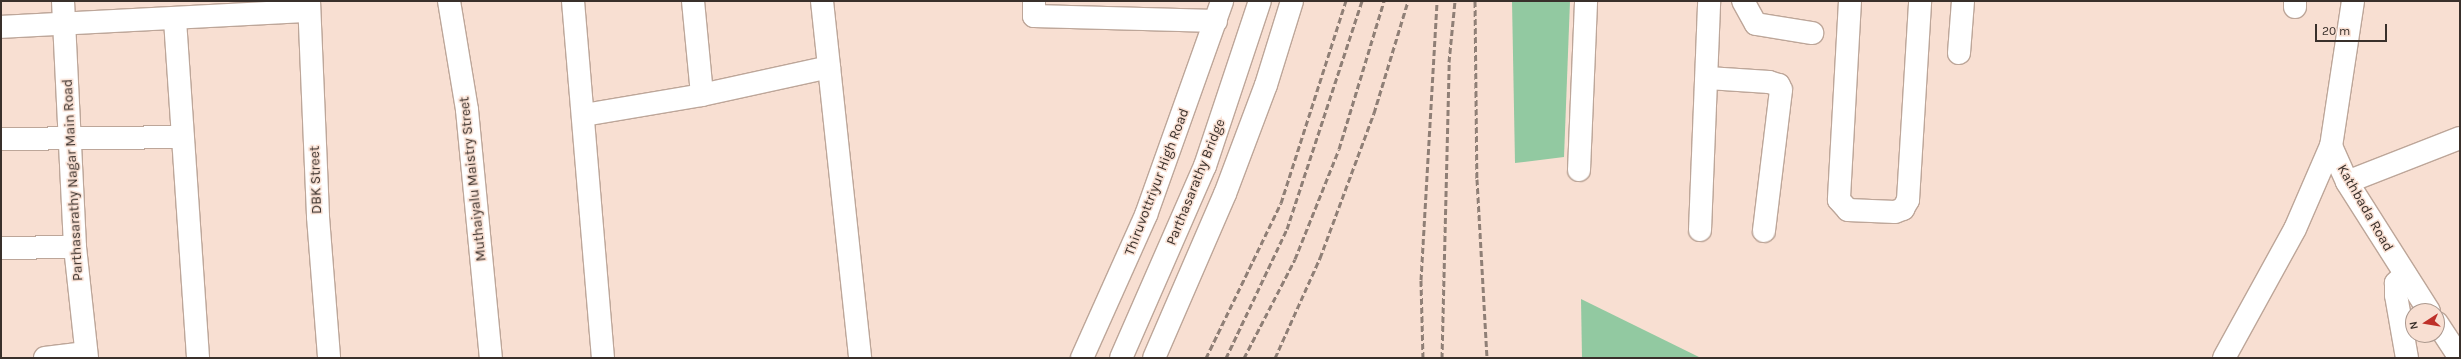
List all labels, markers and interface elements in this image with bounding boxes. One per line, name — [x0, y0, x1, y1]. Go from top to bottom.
scale bar — [2317, 16, 2389, 42]
text: 20 m — [2322, 24, 2350, 38]
street label: Parthasarathy Nagar Main Road — [59, 79, 87, 281]
street label: Muthaiyalu Maistry Street — [456, 96, 490, 262]
street label: Thiruvottriyur High Road — [1121, 106, 1193, 258]
street label: Parthasarathy Bridge — [1163, 116, 1229, 248]
street label: DBK Street — [306, 146, 326, 214]
street label: Kathbada Road — [2333, 162, 2397, 254]
north arrow — [2405, 303, 2445, 343]
text: N — [2407, 320, 2421, 331]

